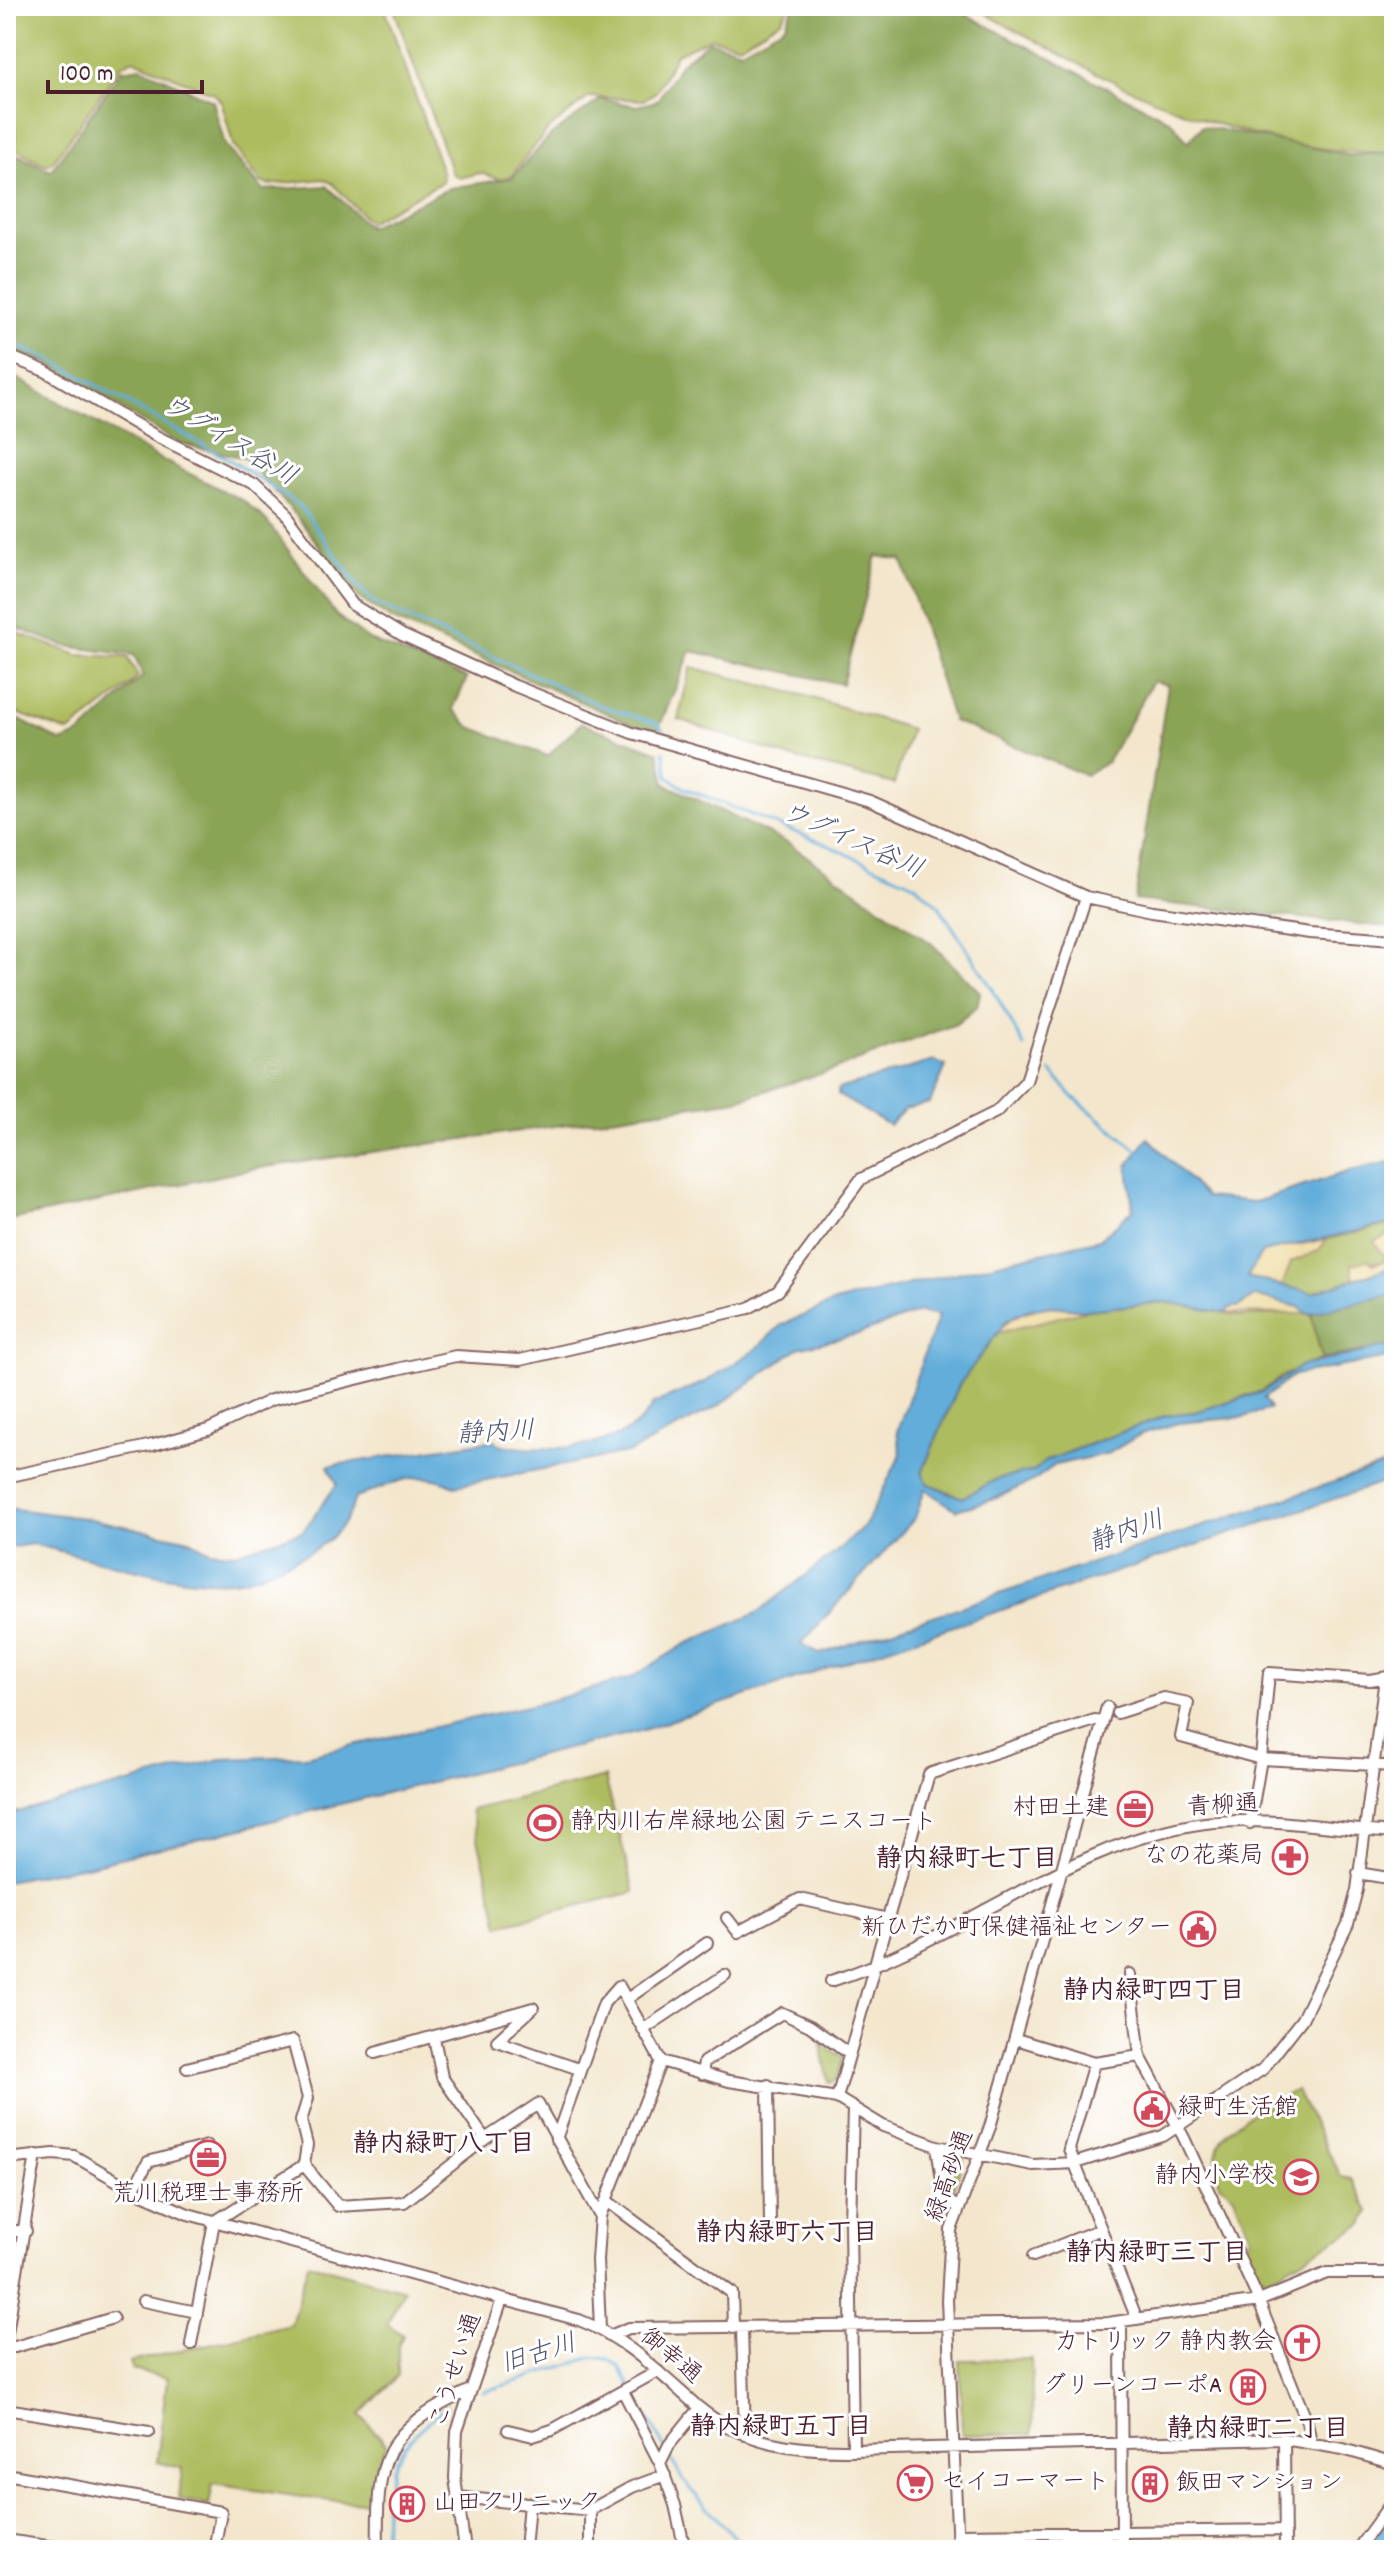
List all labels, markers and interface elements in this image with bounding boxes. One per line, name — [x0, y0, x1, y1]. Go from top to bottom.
scale bar — [48, 44, 202, 94]
text: 100 m — [60, 58, 113, 92]
water label: ウグイス谷川 — [155, 387, 303, 497]
water label: ウグイス谷川 — [775, 794, 929, 890]
water label: 静内川 — [456, 1413, 536, 1455]
water label: 静内川 — [1084, 1503, 1170, 1563]
street label: 青柳通 — [1186, 1788, 1260, 1826]
office icon: 村田土建 — [1116, 1790, 1154, 1828]
place label: 村田土建 — [1013, 1792, 1109, 1826]
sports icon: 静内川右岸緑地公園 テニスコート — [526, 1804, 564, 1842]
place label: 静内川右岸緑地公園 テニスコート — [571, 1806, 937, 1840]
pharmacy icon: なの花薬局 — [1271, 1838, 1309, 1876]
place label: なの花薬局 — [1144, 1840, 1264, 1874]
district label: 静内緑町七丁目 — [876, 1842, 1058, 1879]
public building icon: 新ひだか町保健福祉センター — [1179, 1910, 1217, 1948]
place label: 新ひだか町保健福祉センター — [861, 1912, 1172, 1946]
district label: 静内緑町四丁目 — [1063, 1974, 1245, 2011]
public building icon: 緑町生活館 — [1133, 2090, 1171, 2128]
place label: 緑町生活館 — [1178, 2092, 1298, 2126]
street label: 緑高砂通 — [919, 2125, 983, 2227]
district label: 静内緑町八丁目 — [353, 2127, 535, 2164]
office icon: 荒川税理士事務所 — [189, 2139, 227, 2177]
school or university icon: 静内小学校 — [1282, 2158, 1320, 2196]
place label: 静内小学校 — [1155, 2160, 1275, 2194]
place label: 荒川税理士事務所 — [112, 2178, 304, 2212]
district label: 静内緑町六丁目 — [696, 2216, 878, 2253]
district label: 静内緑町三丁目 — [1066, 2236, 1248, 2273]
street label: こうせい通 — [422, 2309, 492, 2433]
street label: 御幸通 — [631, 2321, 709, 2393]
church icon: カトリック 静内教会 — [1283, 2324, 1321, 2362]
water label: 旧古川 — [496, 2326, 582, 2384]
place label: カトリック 静内教会 — [1055, 2326, 1276, 2360]
building icon: グリーンコーポA — [1229, 2368, 1267, 2406]
place label: グリーンコーポA — [1042, 2370, 1222, 2404]
district label: 静内緑町五丁目 — [690, 2410, 872, 2447]
district label: 静内緑町二丁目 — [1167, 2412, 1349, 2449]
supermarket icon: セイコーマート — [896, 2464, 934, 2502]
building icon: 飯田マンション — [1131, 2465, 1169, 2503]
place label: セイコーマート — [941, 2466, 1109, 2500]
place label: 飯田マンション — [1176, 2467, 1343, 2501]
building icon: 山田クリニック — [388, 2485, 426, 2523]
place label: 山田クリニック — [433, 2487, 601, 2521]

